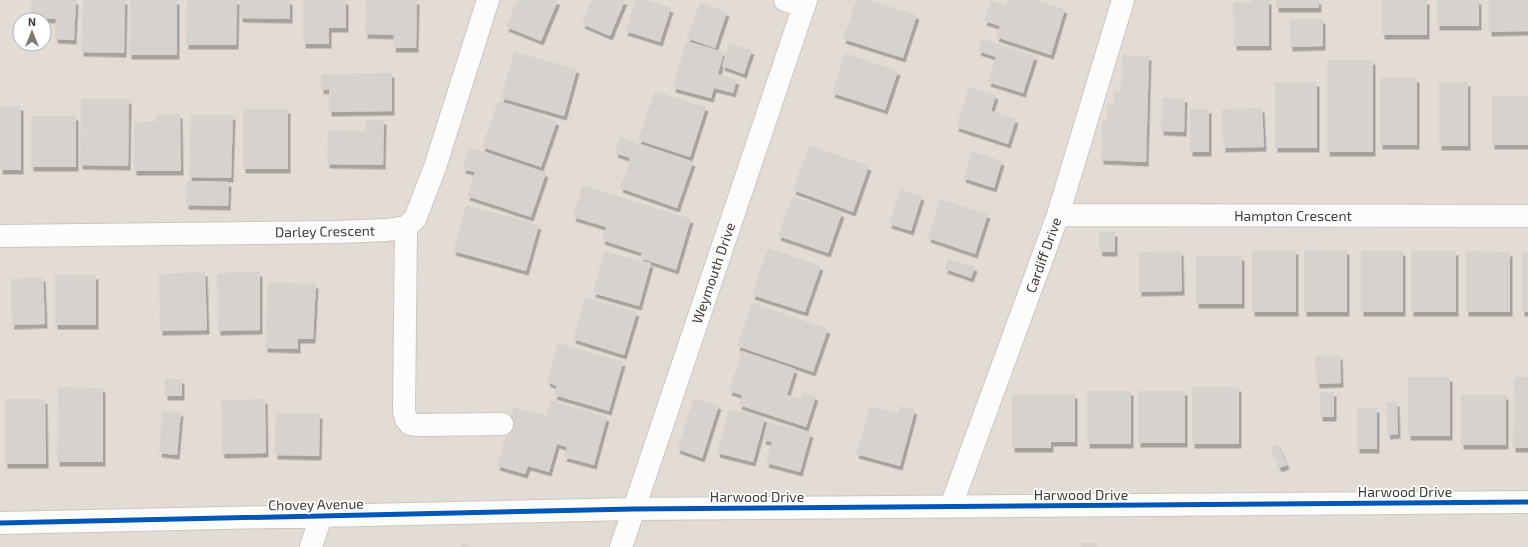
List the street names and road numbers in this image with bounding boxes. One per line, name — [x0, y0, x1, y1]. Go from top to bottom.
street label: Hampton Crescent — [1234, 207, 1352, 224]
street label: Cardiff Drive — [1022, 215, 1064, 295]
street label: Weymouth Drive — [688, 220, 738, 326]
street label: Darley Crescent — [275, 222, 375, 240]
street label: Harwood Drive — [1358, 483, 1452, 500]
street label: Harwood Drive — [1034, 486, 1128, 503]
street label: Harwood Drive — [710, 488, 804, 505]
street label: Chovey Avenue — [268, 495, 364, 513]

